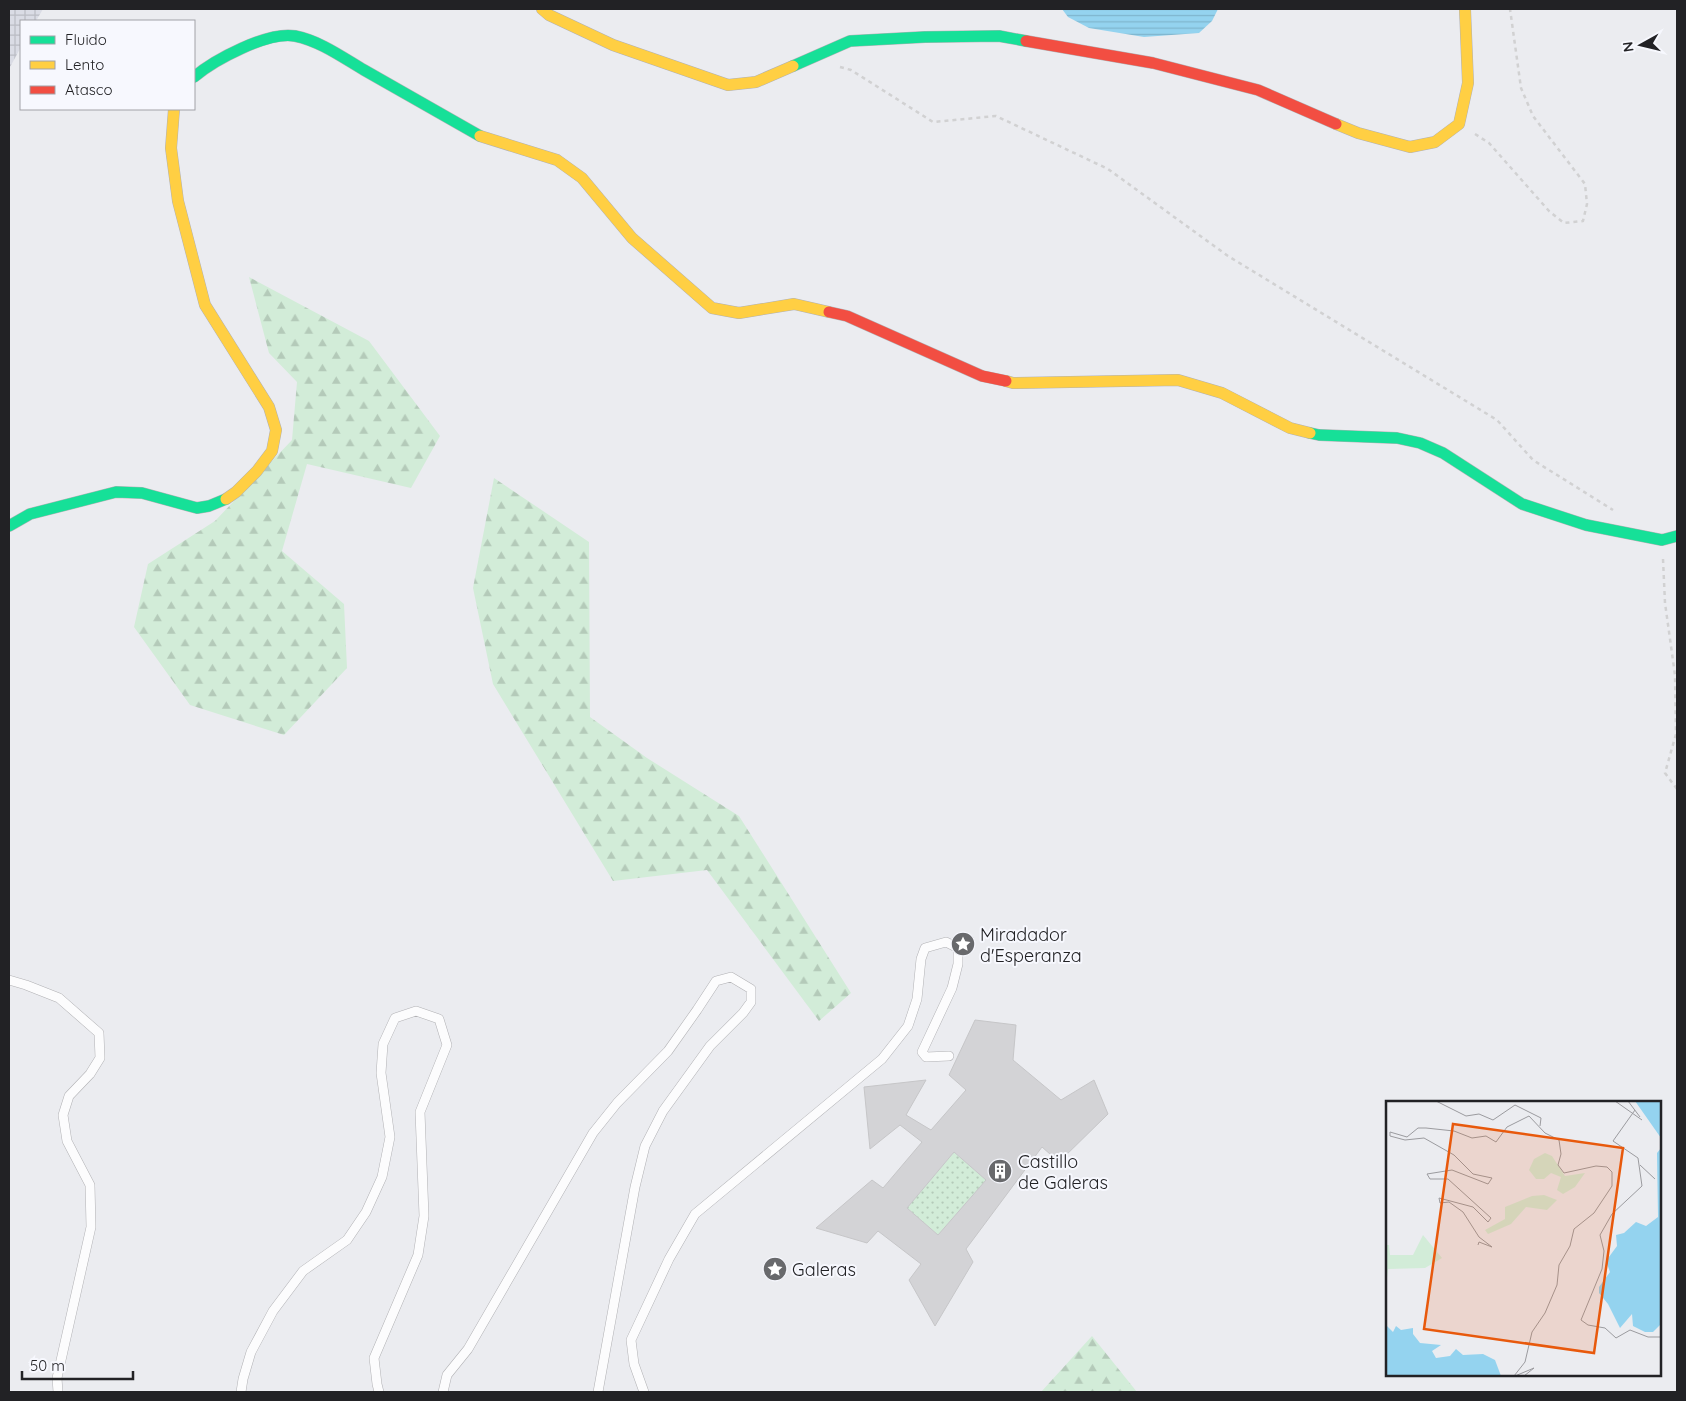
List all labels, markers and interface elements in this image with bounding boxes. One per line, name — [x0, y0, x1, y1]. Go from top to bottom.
legend — [20, 20, 195, 110]
north arrow — [1616, 20, 1666, 70]
text: Fluido — [65, 30, 107, 49]
text: N — [1618, 40, 1638, 53]
text: Lento — [65, 55, 104, 74]
text: Atasco — [65, 80, 113, 99]
place label: Miradador d'Esperanza — [980, 923, 1082, 967]
place icon: Miradador d'Esperanza — [950, 931, 976, 957]
inset map — [1386, 1101, 1661, 1376]
place label: Castillo de Galeras — [1018, 1150, 1108, 1194]
building icon: Castillo de Galeras — [987, 1158, 1013, 1184]
place icon: Galeras — [762, 1256, 788, 1282]
place label: Galeras — [792, 1258, 856, 1281]
scale bar — [22, 1348, 134, 1380]
text: 50 m — [30, 1356, 65, 1375]

